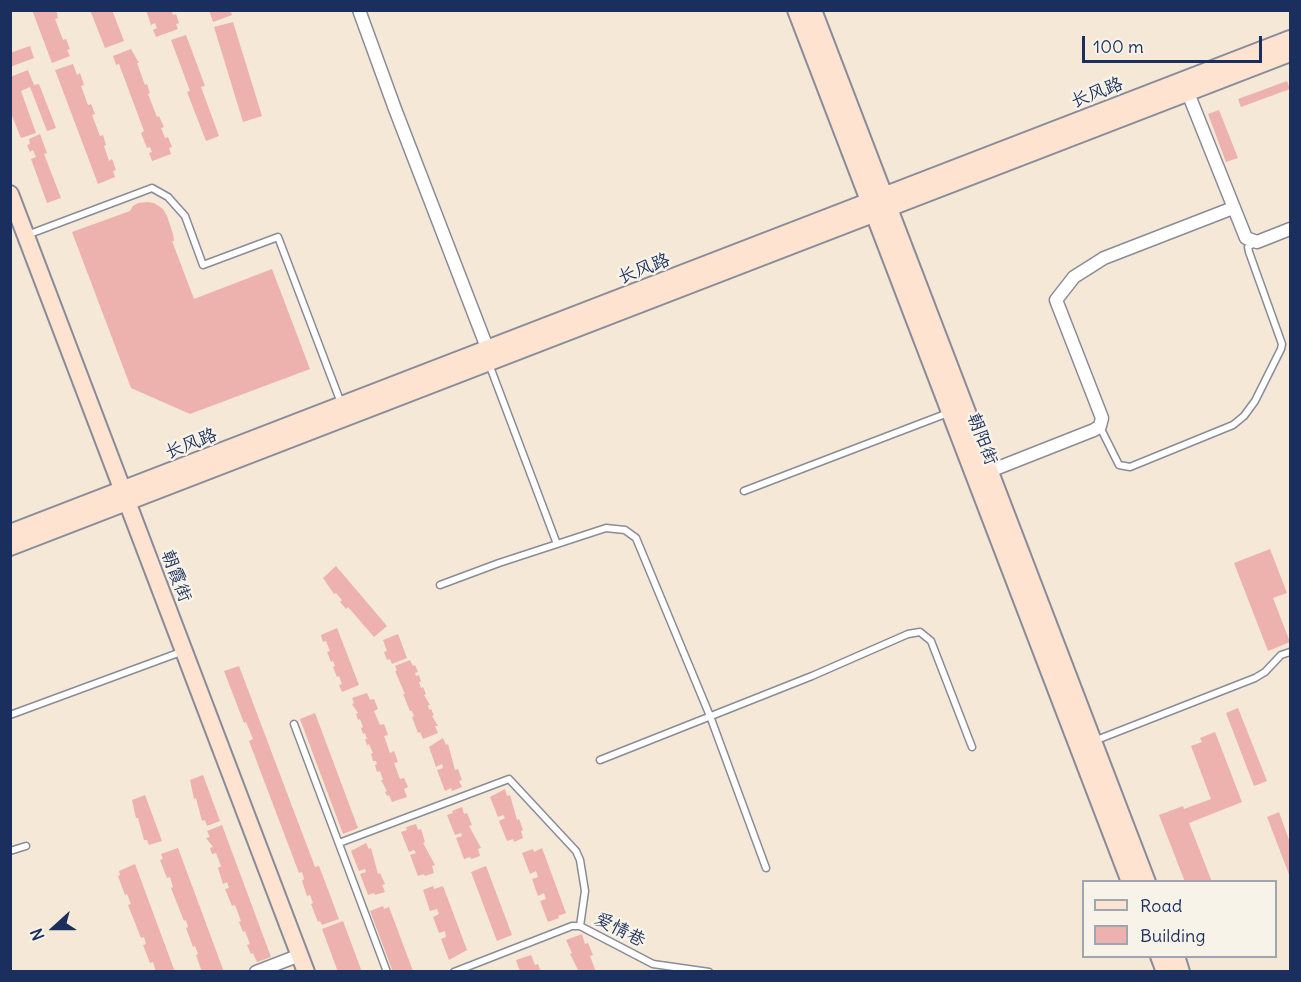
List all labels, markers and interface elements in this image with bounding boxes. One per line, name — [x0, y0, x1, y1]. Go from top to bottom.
scale bar — [1085, 24, 1265, 62]
text: 100 m — [1093, 35, 1144, 58]
street label: 长风路 — [1068, 73, 1126, 113]
street label: 长风路 — [615, 249, 673, 289]
street label: 朝阳街 — [962, 410, 1002, 468]
street label: 长风路 — [162, 424, 220, 464]
street label: 朝霞街 — [156, 547, 196, 605]
legend — [1082, 880, 1277, 958]
text: Road — [1140, 894, 1182, 917]
north arrow — [24, 898, 84, 958]
street label: 爱情巷 — [591, 908, 649, 952]
text: Building — [1140, 924, 1205, 947]
text: N — [26, 926, 49, 943]

